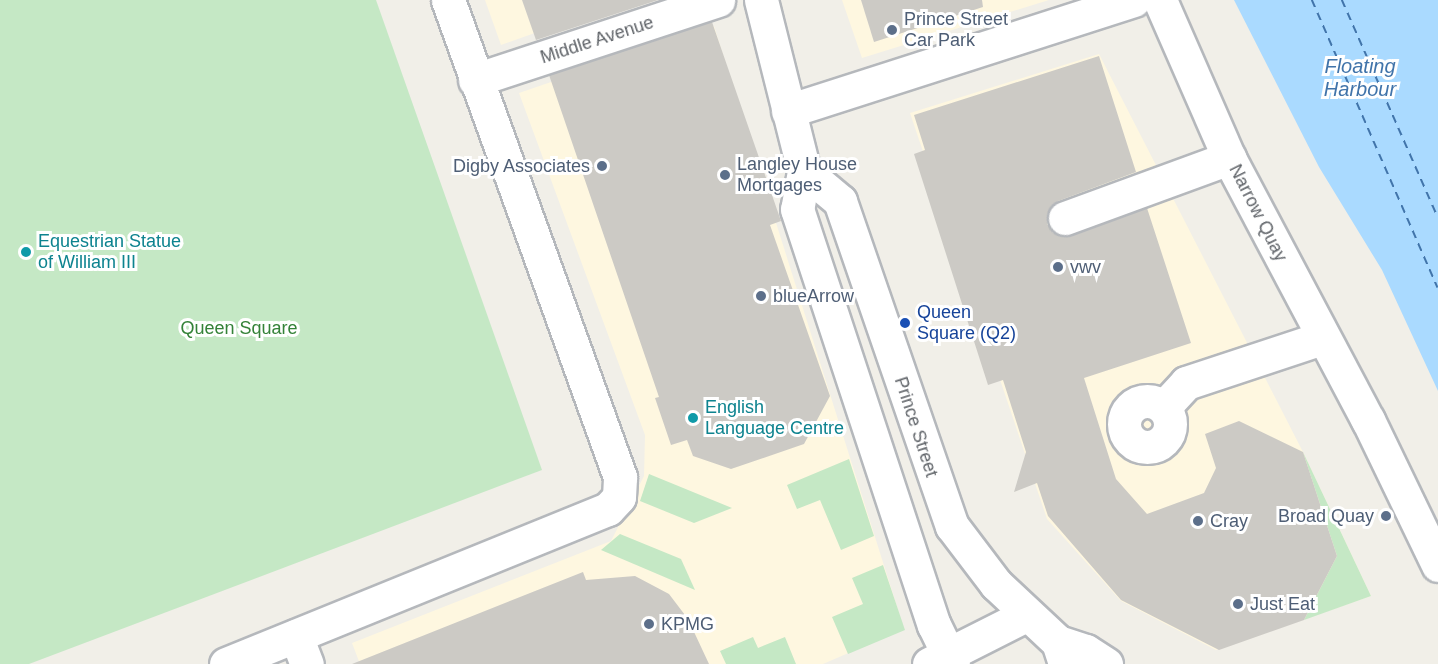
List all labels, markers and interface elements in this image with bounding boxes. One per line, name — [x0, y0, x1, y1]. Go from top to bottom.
place label: Prince Street Car Park — [904, 9, 1008, 52]
street label: Middle Avenue — [537, 11, 657, 69]
marker: Prince Street Car Park — [885, 23, 899, 37]
water label: Floating Harbour — [1324, 55, 1396, 102]
place label: Langley House Mortgages — [737, 154, 857, 196]
place label: Digby Associates — [452, 155, 590, 177]
marker: Digby Associates — [595, 159, 609, 173]
street label: Narrow Quay — [1224, 161, 1292, 265]
marker: Langley House Mortgages — [718, 168, 732, 182]
place label: Equestrian Statue of William III — [38, 231, 181, 274]
marker: Equestrian Statue of William III — [19, 245, 33, 259]
place label: vwv — [1070, 256, 1101, 278]
marker: vwv — [1051, 260, 1065, 274]
place label: blueArrow — [773, 285, 854, 307]
marker: blueArrow — [754, 289, 768, 303]
place label: Queen Square (Q2) — [917, 302, 1016, 344]
marker: Queen Square (Q2) — [898, 316, 912, 330]
park label: Queen Square — [180, 317, 298, 339]
street label: Prince Street — [890, 374, 942, 480]
place label: English Language Centre — [705, 397, 844, 440]
marker: English Language Centre — [686, 411, 700, 425]
place label: Broad Quay — [1278, 505, 1374, 527]
marker: Broad Quay — [1379, 509, 1393, 523]
place label: Cray — [1210, 510, 1248, 532]
marker: Cray — [1191, 514, 1205, 528]
place label: Just Eat — [1250, 593, 1315, 615]
marker: Just Eat — [1231, 597, 1245, 611]
place label: KPMG — [661, 613, 714, 635]
marker: KPMG — [642, 617, 656, 631]

